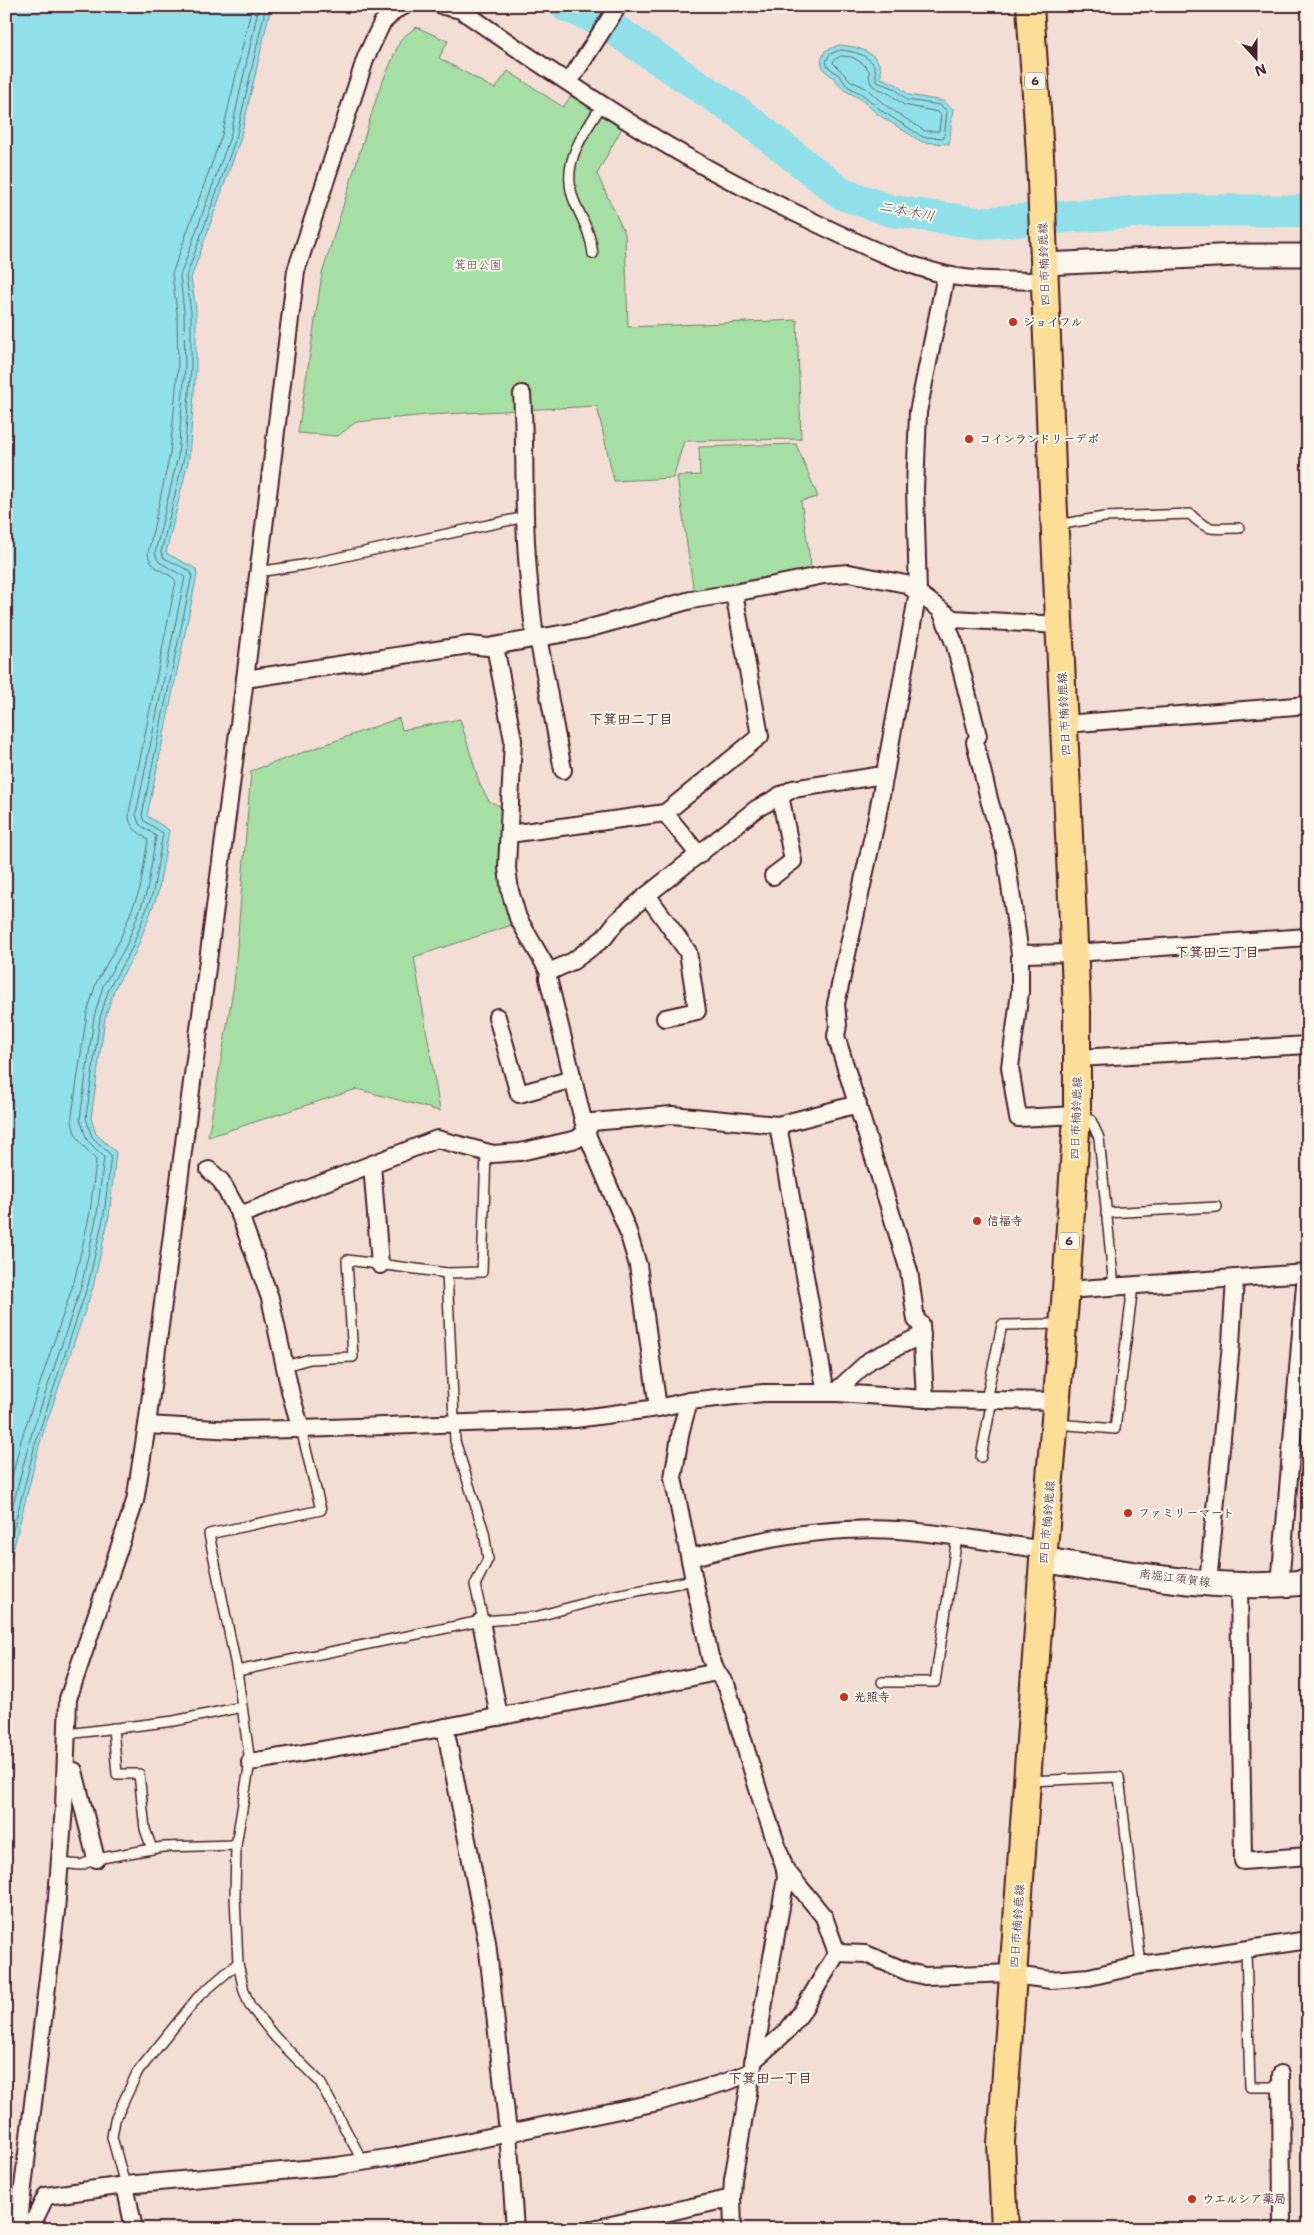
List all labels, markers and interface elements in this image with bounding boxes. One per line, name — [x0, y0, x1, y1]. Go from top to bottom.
north arrow — [1232, 32, 1282, 82]
text: N — [1252, 60, 1269, 81]
road number: 6 — [1025, 72, 1045, 90]
water label: 二本木川 — [878, 197, 936, 225]
street label: 四日市楠鈴鹿線 — [1035, 222, 1053, 306]
park label: 箕田公園 — [454, 257, 502, 273]
place label: ジョイフル — [1023, 314, 1083, 330]
marker: ジョイフル — [1007, 316, 1019, 328]
place label: コインランドリーデポ — [979, 431, 1099, 447]
marker: コインランドリーデポ — [963, 433, 975, 445]
street label: 四日市楠鈴鹿線 — [1054, 672, 1074, 756]
district label: 下箕田二丁目 — [589, 710, 673, 728]
district label: 下箕田三丁目 — [1175, 943, 1259, 961]
street label: 四日市楠鈴鹿線 — [1067, 1076, 1085, 1160]
place label: 信福寺 — [987, 1213, 1023, 1229]
marker: 信福寺 — [971, 1215, 983, 1227]
road number: 6 — [1059, 1232, 1079, 1250]
street label: 四日市楠鈴鹿線 — [1035, 1479, 1059, 1565]
place label: ファミリーマート — [1138, 1505, 1234, 1521]
marker: ファミリーマート — [1122, 1507, 1134, 1519]
street label: 南堀江須賀線 — [1138, 1566, 1212, 1590]
place label: 光照寺 — [854, 1689, 890, 1705]
marker: 光照寺 — [838, 1691, 850, 1703]
street label: 四日市楠鈴鹿線 — [1006, 1884, 1028, 1968]
district label: 下箕田一丁目 — [728, 2069, 812, 2087]
place label: ウエルシア薬局 — [1202, 2191, 1286, 2207]
marker: ウエルシア薬局 — [1186, 2193, 1198, 2205]

